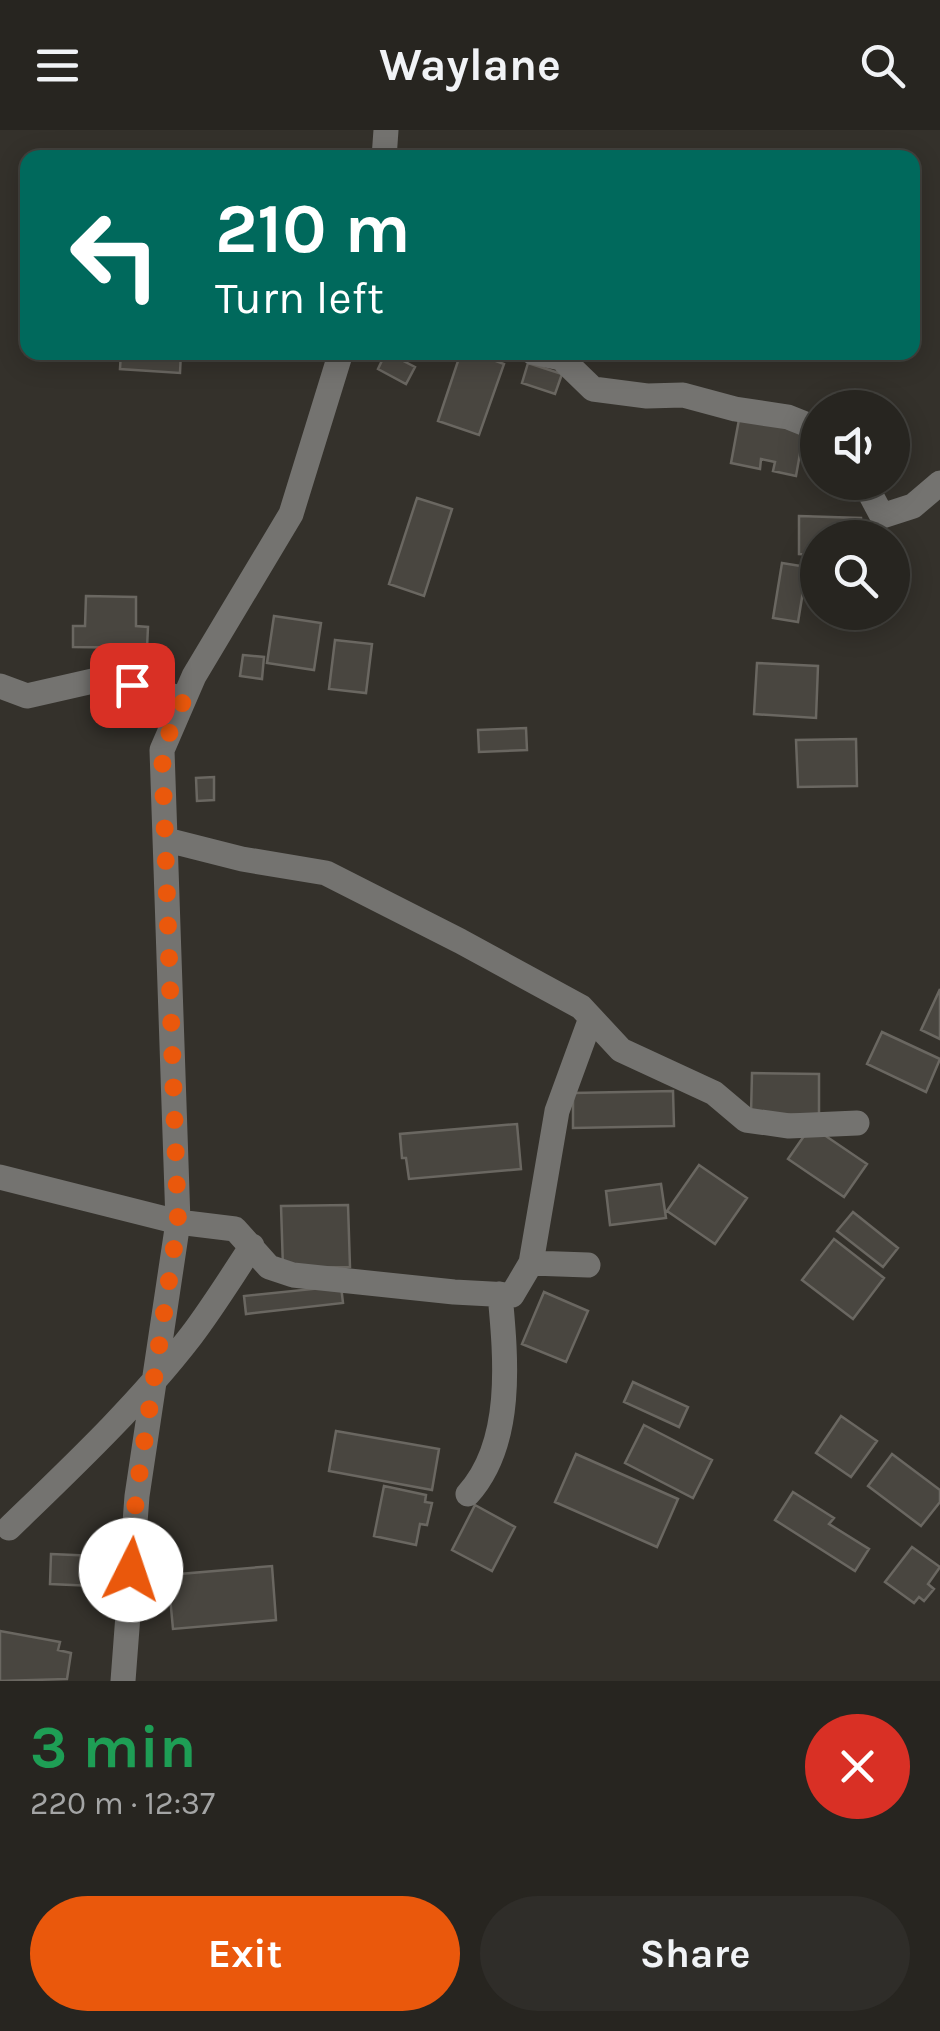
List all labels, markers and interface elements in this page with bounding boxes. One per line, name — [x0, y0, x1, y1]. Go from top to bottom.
icon: menu — [30, 38, 85, 93]
icon: search — [855, 38, 910, 93]
text: Waylane — [379, 39, 561, 91]
text: 210 m — [215, 188, 411, 270]
icon: left — [50, 190, 180, 320]
text: Turn left — [215, 272, 384, 324]
map controls — [800, 390, 910, 630]
button: sound — [800, 390, 910, 500]
button: search — [800, 520, 910, 630]
pin — [90, 643, 175, 728]
icon: arrive — [105, 658, 160, 713]
position arrow — [79, 1518, 183, 1622]
text: 3 min — [30, 1712, 197, 1782]
button: close — [805, 1714, 910, 1819]
text: 220 m · 12:37 — [30, 1785, 215, 1822]
button: Exit — [30, 1896, 460, 2011]
button: Share — [480, 1896, 910, 2011]

